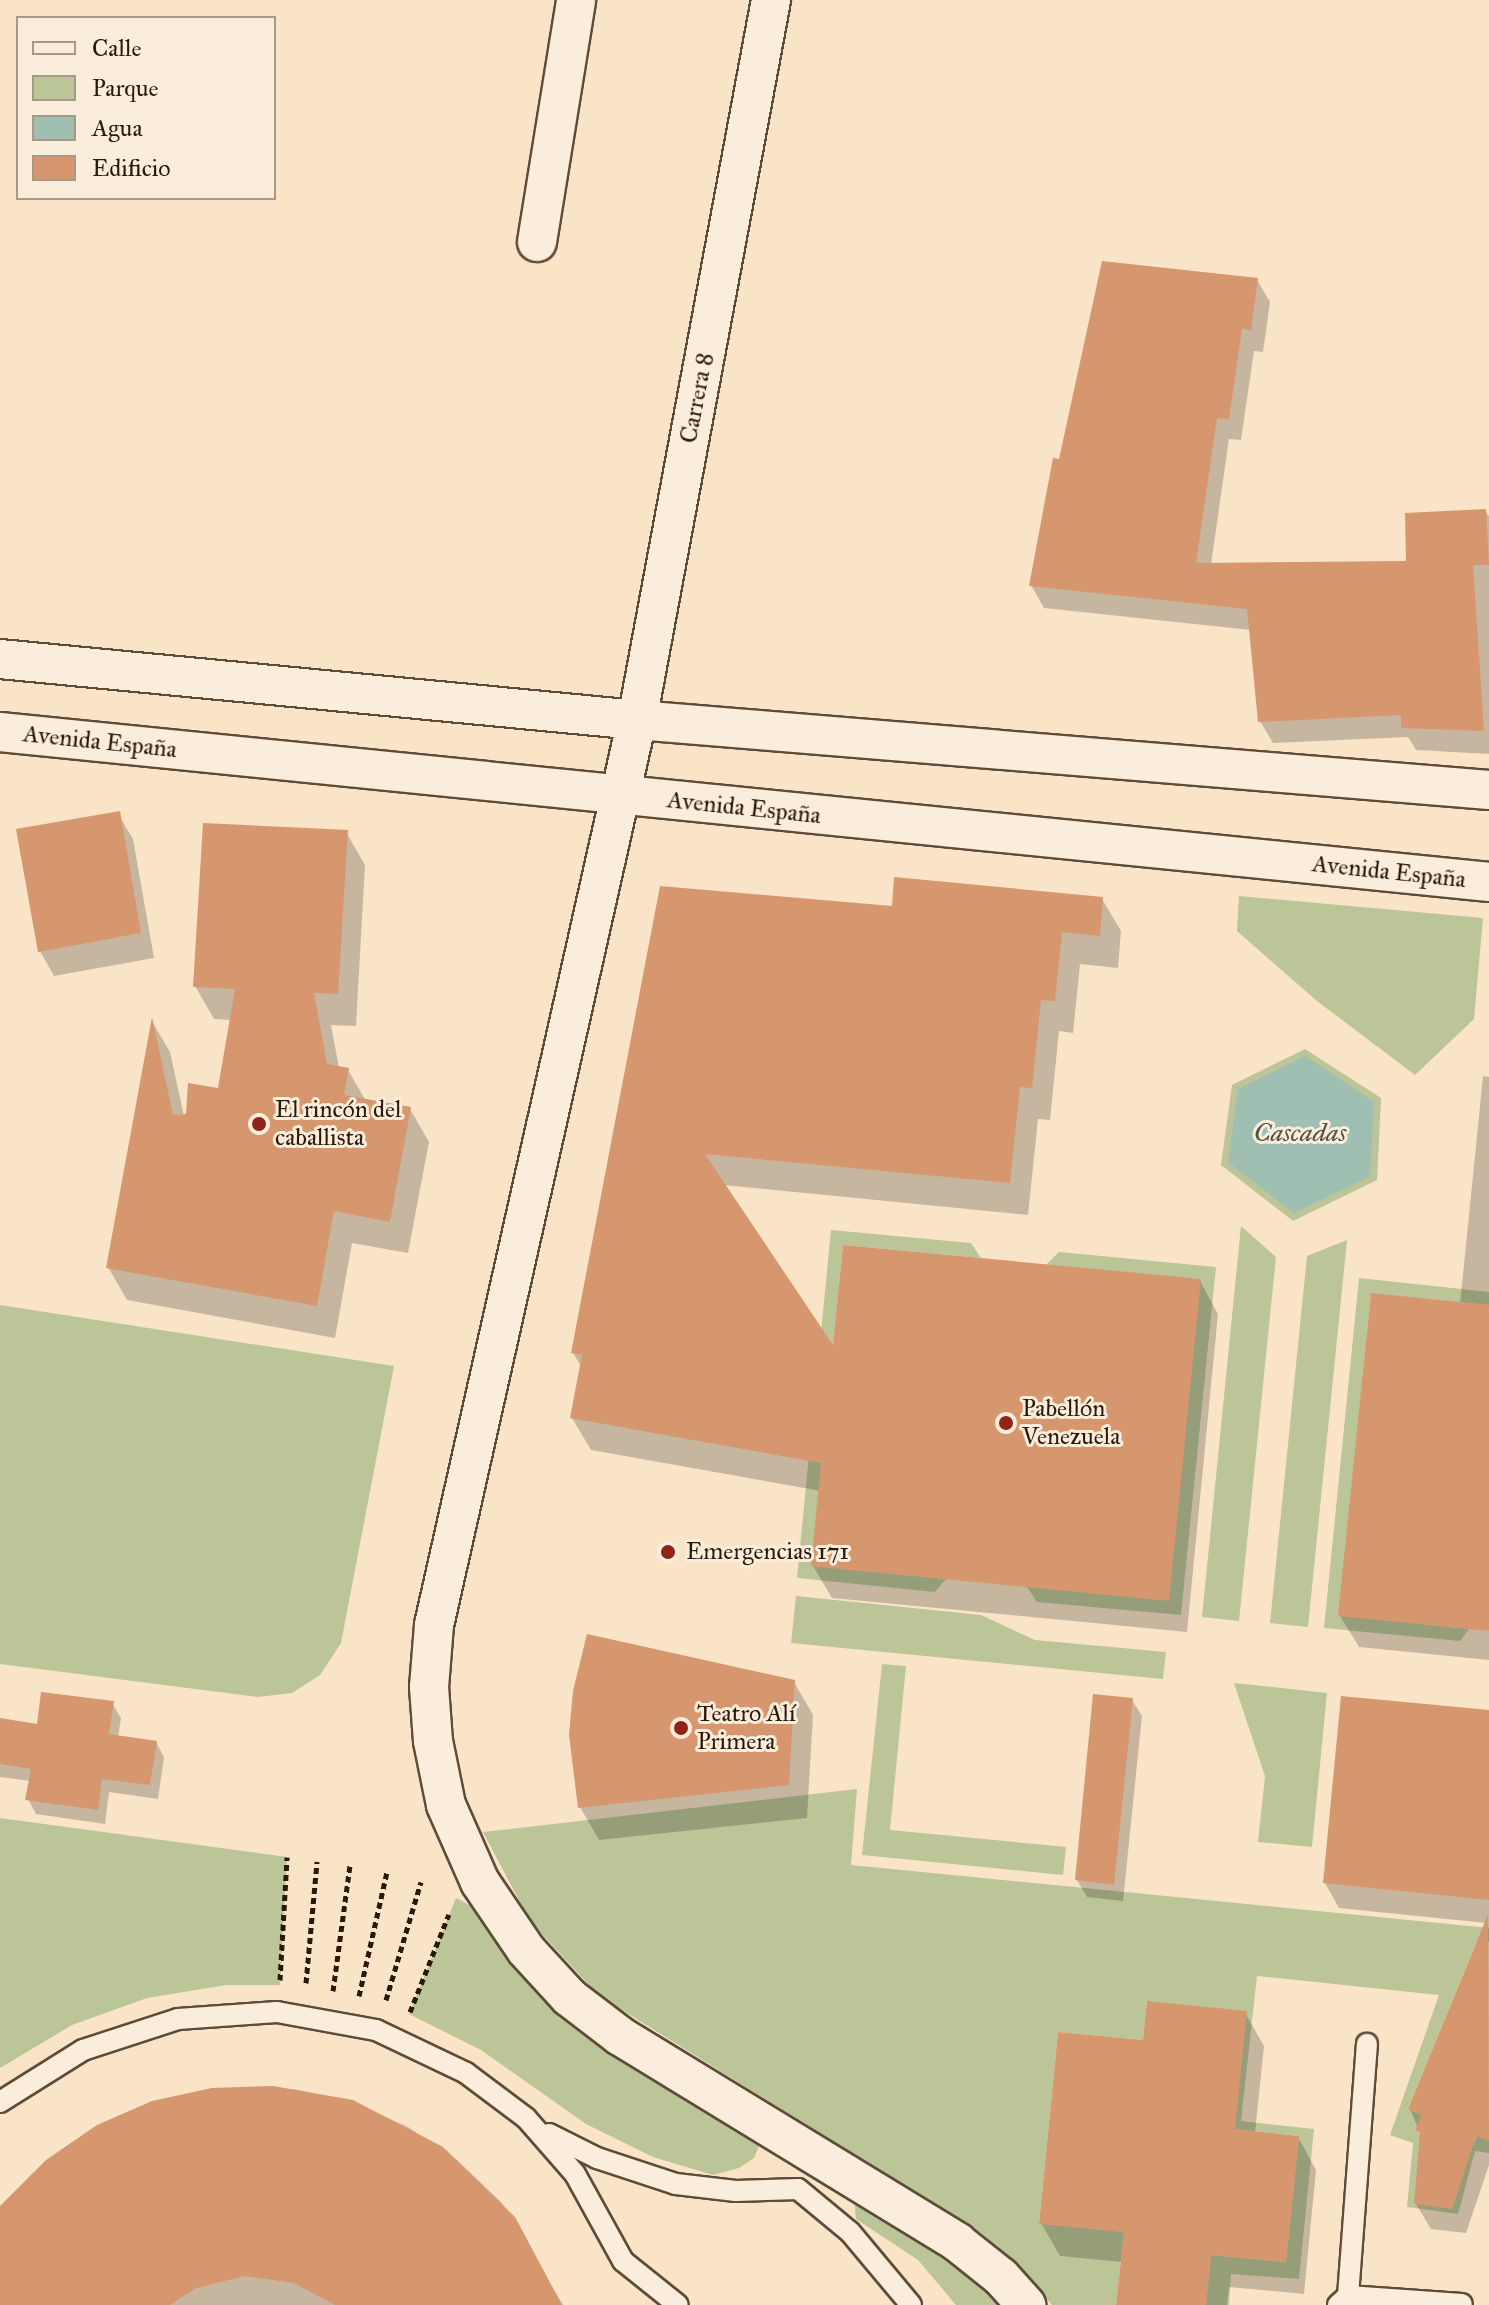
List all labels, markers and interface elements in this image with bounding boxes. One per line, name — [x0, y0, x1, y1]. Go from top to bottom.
legend — [16, 16, 276, 200]
text: Calle — [92, 33, 141, 63]
text: Parque — [92, 73, 159, 103]
text: Agua — [92, 113, 143, 143]
text: Edificio — [92, 153, 171, 183]
street label: Carrera 8 — [674, 350, 720, 446]
street label: Avenida España — [22, 720, 178, 764]
street label: Avenida España — [666, 786, 822, 830]
street label: Avenida España — [1311, 850, 1467, 894]
place label: El rincón del caballista — [275, 1096, 402, 1152]
marker: El rincón del caballista — [250, 1115, 268, 1133]
water label: Cascadas — [1254, 1117, 1346, 1149]
place label: Pabellón Venezuela — [1022, 1395, 1120, 1451]
marker: Pabellón Venezuela — [997, 1414, 1015, 1432]
place label: Emergencias 171 — [686, 1538, 849, 1566]
marker: Emergencias 171 — [657, 1541, 679, 1563]
place label: Teatro Alí Primera — [697, 1700, 796, 1756]
marker: Teatro Alí Primera — [672, 1719, 690, 1737]

